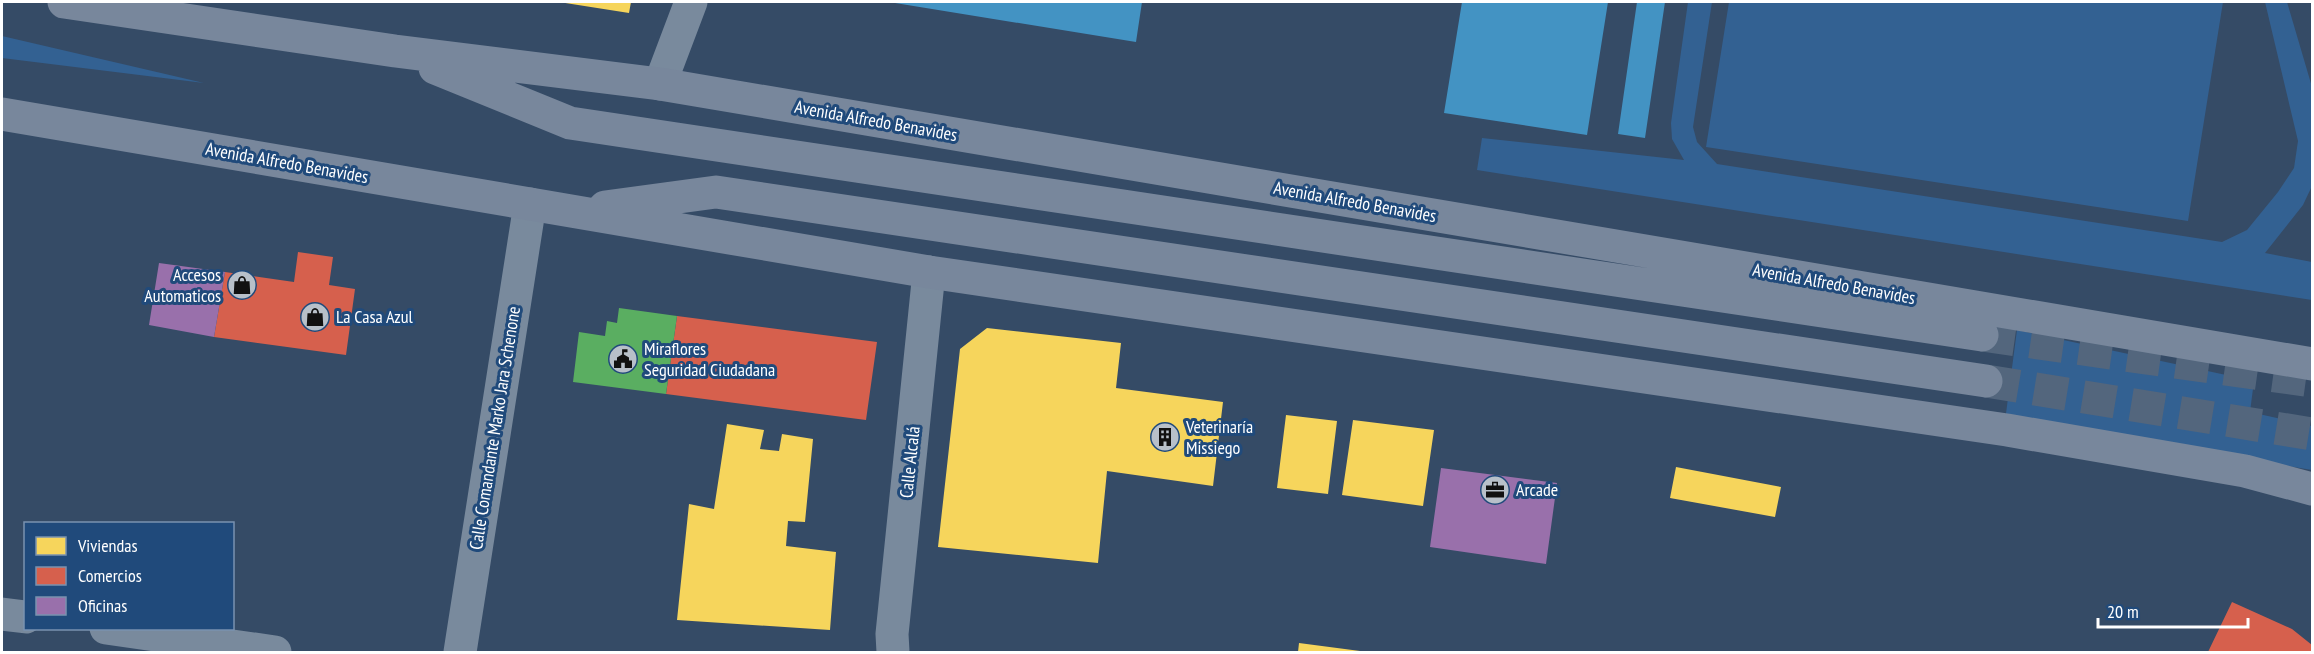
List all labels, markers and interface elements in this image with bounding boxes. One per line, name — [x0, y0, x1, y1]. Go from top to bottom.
street label: Avenida Alfredo Benavides — [793, 95, 959, 146]
street label: Avenida Alfredo Benavides — [204, 137, 370, 188]
street label: Avenida Alfredo Benavides — [1272, 176, 1438, 227]
street label: Avenida Alfredo Benavides — [1751, 258, 1917, 309]
place label: Accesos Automaticos — [144, 263, 221, 307]
shop icon: Accesos Automaticos — [226, 269, 258, 301]
shop icon: La Casa Azul — [299, 301, 331, 333]
place label: La Casa Azul — [336, 305, 414, 328]
street label: Calle Comandante Marko Jara Schenone — [464, 305, 525, 551]
place label: Miraflores Seguridad Ciudadana — [644, 337, 775, 381]
public building icon: Miraflores Seguridad Ciudadana — [607, 343, 639, 375]
place label: Veterinaría Missiego — [1185, 415, 1253, 459]
building icon: Veterinaría Missiego — [1149, 421, 1181, 453]
street label: Calle Alcalá — [894, 425, 925, 499]
office icon: Arcade — [1479, 474, 1511, 506]
place label: Arcade — [1516, 478, 1558, 501]
legend — [24, 522, 234, 630]
text: Viviendas — [77, 534, 138, 557]
text: Comercios — [78, 564, 142, 587]
scale bar — [2098, 591, 2248, 629]
text: Oficinas — [78, 594, 127, 617]
text: 20 m — [2107, 600, 2139, 623]

